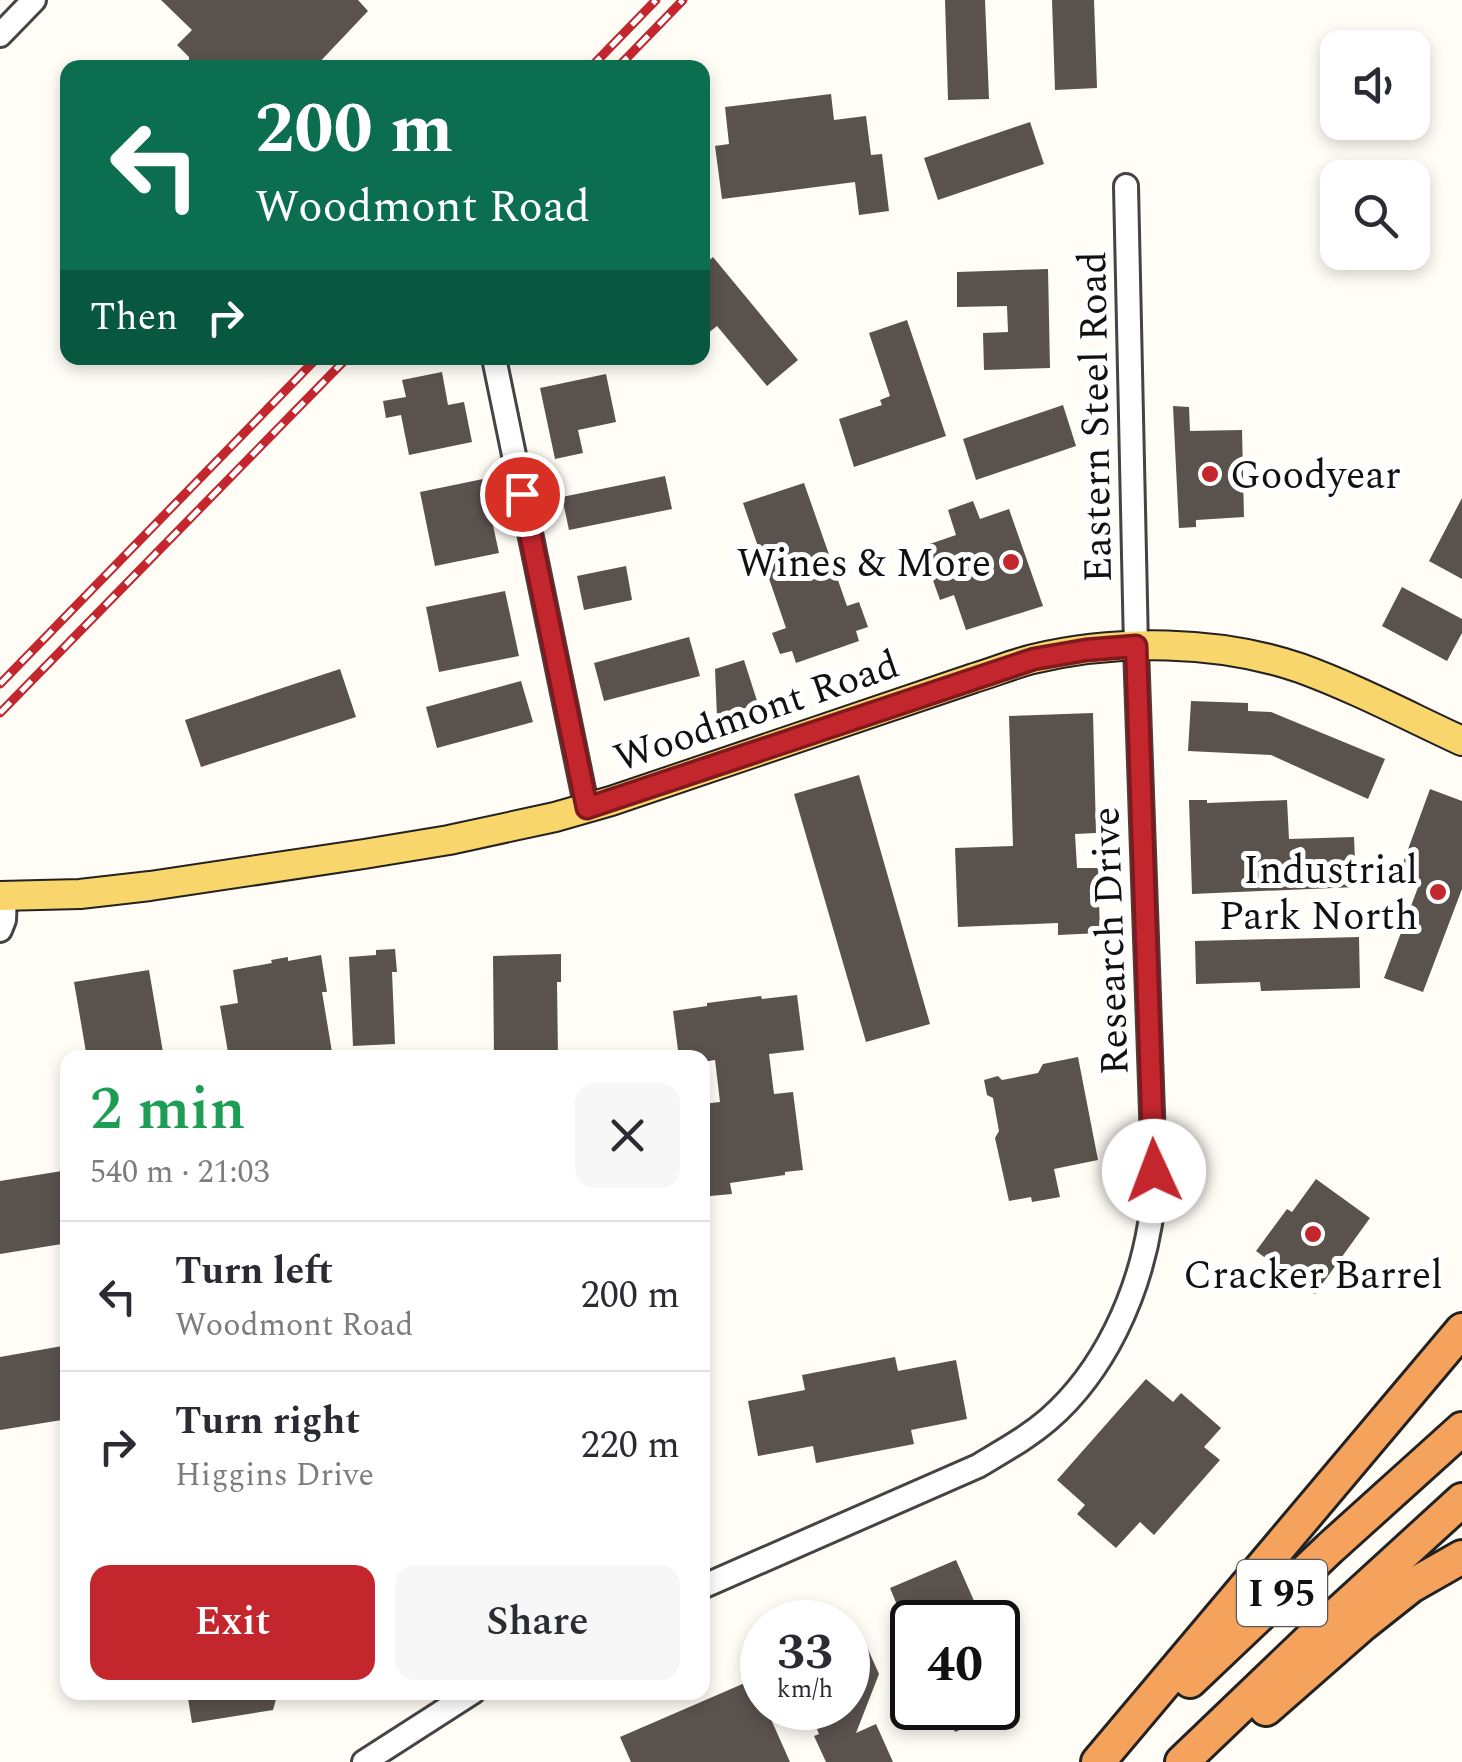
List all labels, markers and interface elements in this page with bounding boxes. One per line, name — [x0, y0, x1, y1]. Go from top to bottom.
map controls — [1320, 30, 1430, 270]
button: sound — [1320, 30, 1430, 140]
text: 200 m — [255, 77, 453, 183]
icon: left — [90, 100, 220, 230]
button: search — [1320, 160, 1430, 270]
text: Woodmont Road — [255, 173, 590, 242]
street label: Eastern Steel Road — [1063, 251, 1130, 583]
text: Then — [90, 289, 178, 347]
icon: right — [198, 290, 253, 345]
place label: Goodyear — [1230, 446, 1401, 507]
pin — [480, 452, 565, 537]
marker: Goodyear — [1199, 463, 1221, 485]
icon: arrive — [495, 467, 550, 522]
place label: Wines & More — [737, 534, 991, 595]
marker: Wines & More — [1000, 551, 1022, 573]
street label: Woodmont Road — [606, 635, 908, 790]
street label: Research Drive — [1076, 806, 1147, 1076]
place label: Industrial Park North — [1219, 841, 1418, 948]
marker: Industrial Park North — [1427, 881, 1449, 903]
text: 2 min — [90, 1064, 246, 1156]
button: close — [575, 1083, 680, 1188]
position arrow — [1102, 1119, 1206, 1223]
text: 540 m · 21:03 — [90, 1148, 270, 1197]
marker: Cracker Barrel — [1302, 1223, 1324, 1245]
text: Turn left — [175, 1243, 333, 1301]
place label: Cracker Barrel — [1183, 1246, 1443, 1307]
text: 200 m — [581, 1267, 680, 1325]
icon: left — [90, 1269, 145, 1324]
text: Woodmont Road — [175, 1301, 413, 1350]
text: Turn right — [175, 1393, 360, 1451]
text: 220 m — [581, 1417, 680, 1475]
icon: right — [90, 1419, 145, 1474]
text: Higgins Drive — [175, 1451, 374, 1500]
road number: I 95 — [1237, 1560, 1327, 1626]
button: Exit — [90, 1565, 375, 1680]
button: Share — [395, 1565, 680, 1680]
speed limit sign: 40 — [890, 1600, 1020, 1730]
text: 33 — [777, 1615, 833, 1691]
text: km/h — [777, 1671, 833, 1709]

